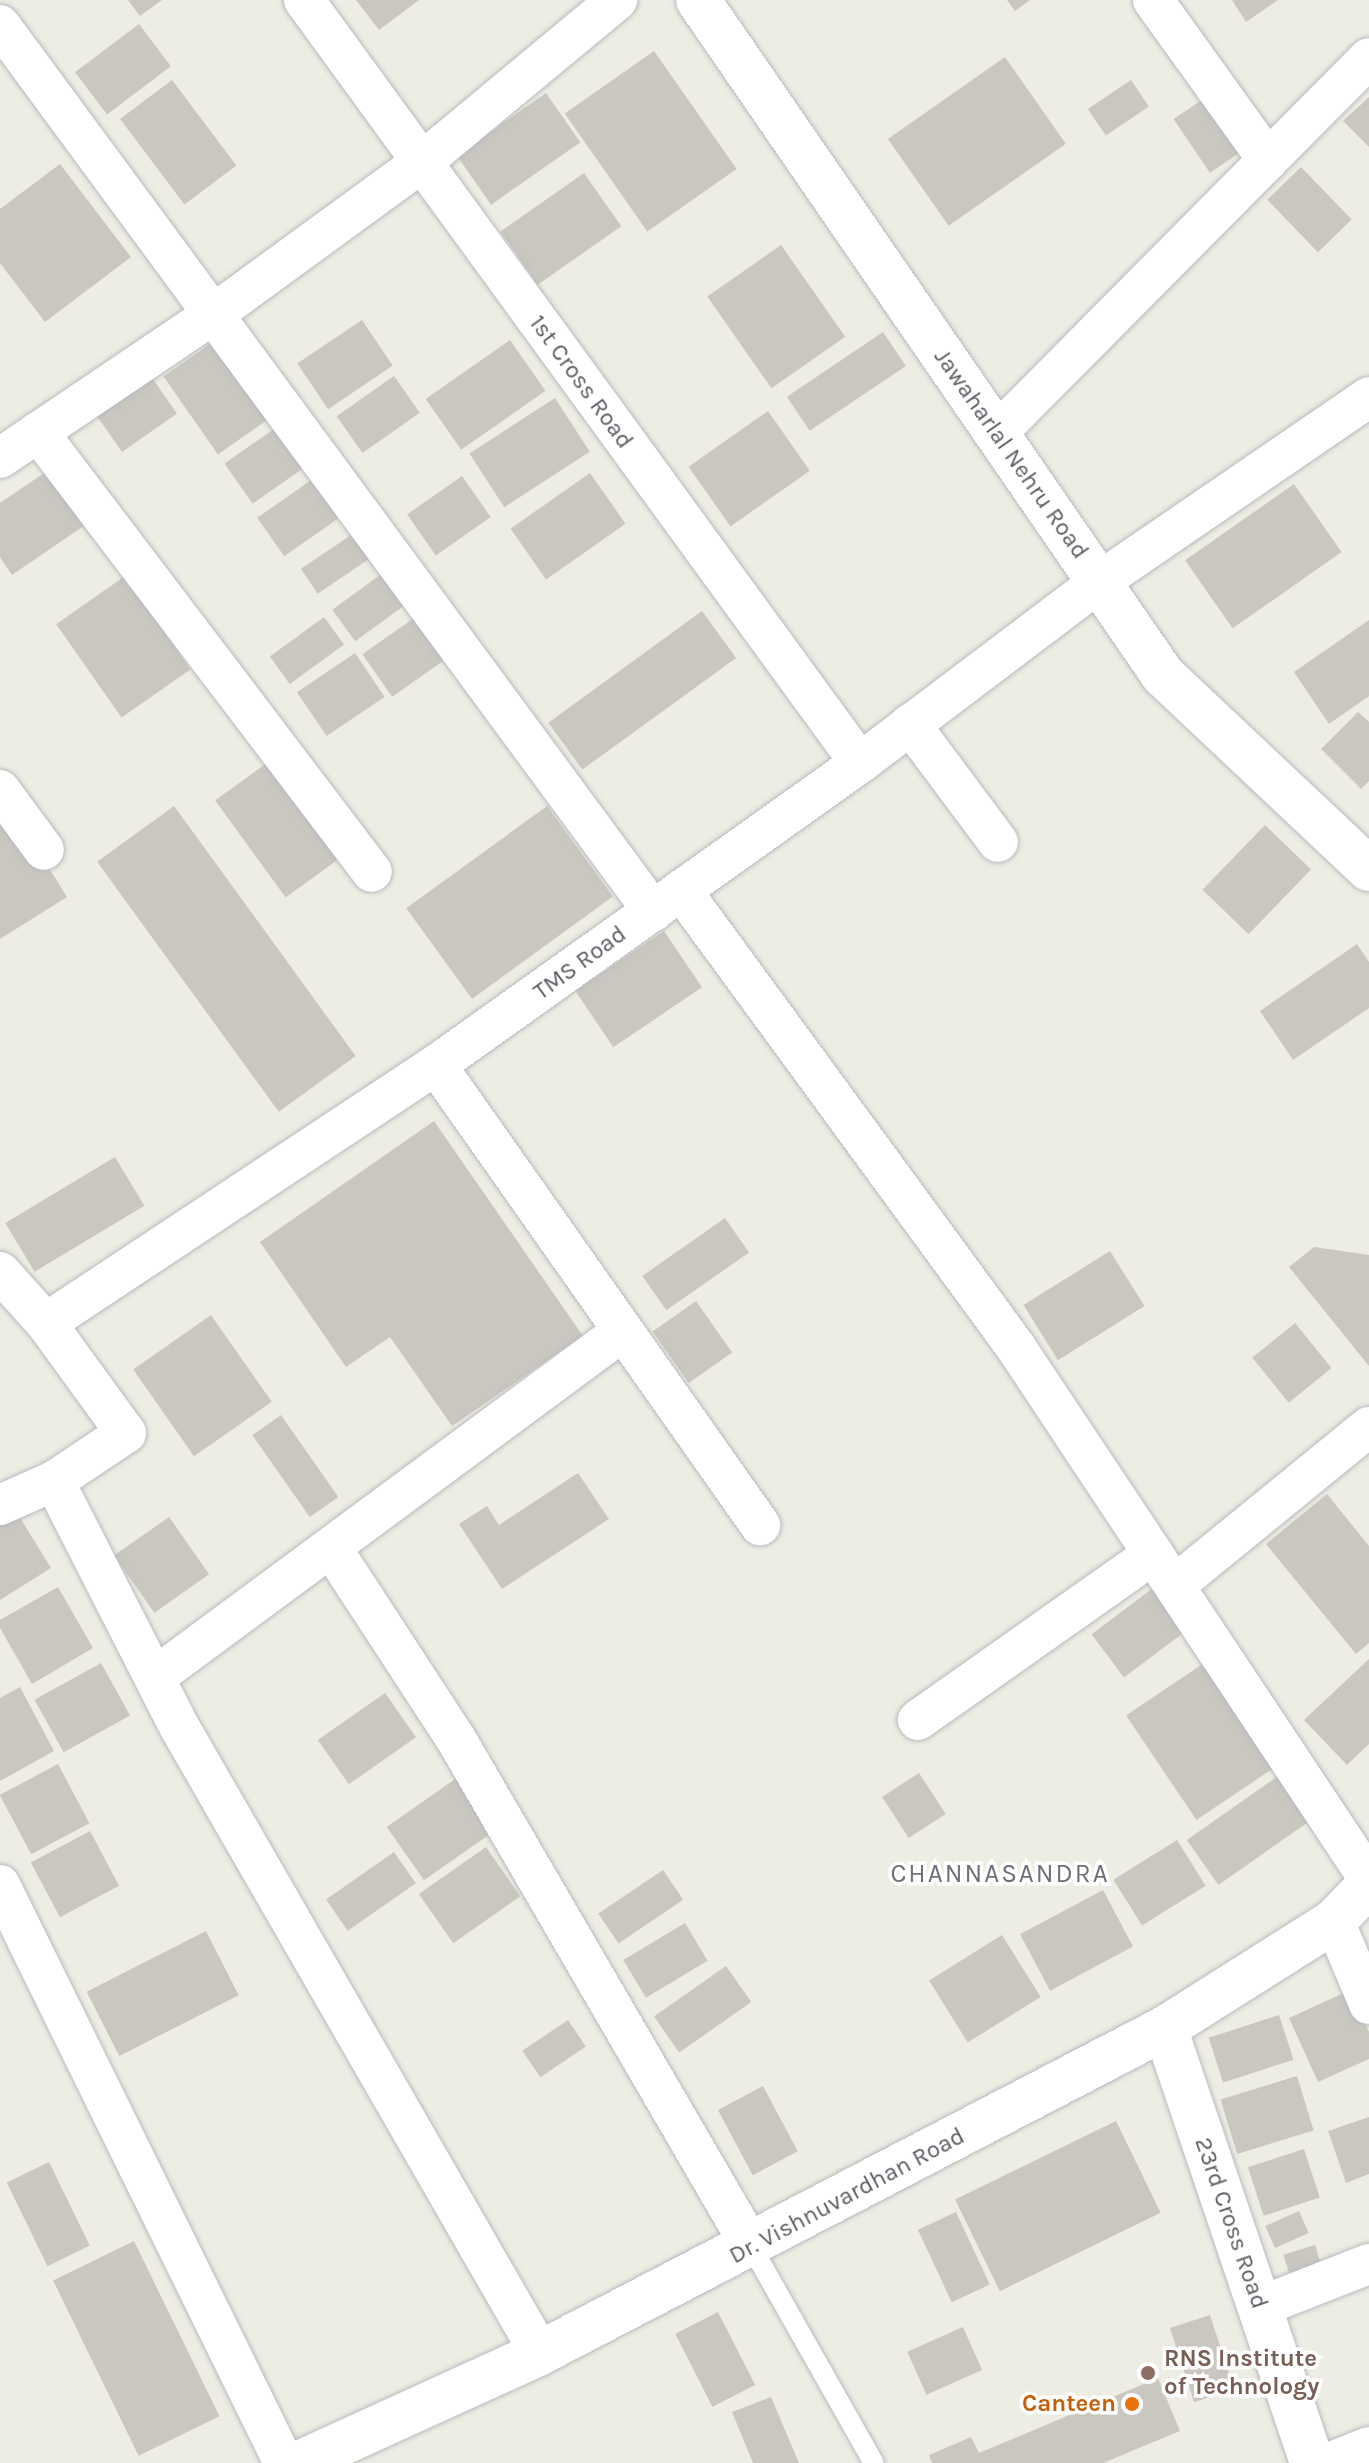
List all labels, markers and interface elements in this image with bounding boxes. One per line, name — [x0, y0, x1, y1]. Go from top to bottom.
street label: 1st Cross Road — [523, 310, 639, 454]
street label: Jawaharlal Nehru Road — [928, 344, 1094, 564]
street label: TMS Road — [528, 920, 632, 1006]
district label: CHANNASANDRA — [890, 1858, 1110, 1890]
street label: Dr. Vishnuvardhan Road — [724, 2122, 970, 2270]
street label: 23rd Cross Road — [1188, 2134, 1274, 2312]
place label: RNS Institute of Technology — [1164, 2345, 1319, 2401]
marker: RNS Institute of Technology — [1139, 2364, 1157, 2382]
place label: Canteen — [1022, 2390, 1116, 2418]
marker: Canteen — [1123, 2395, 1141, 2413]

